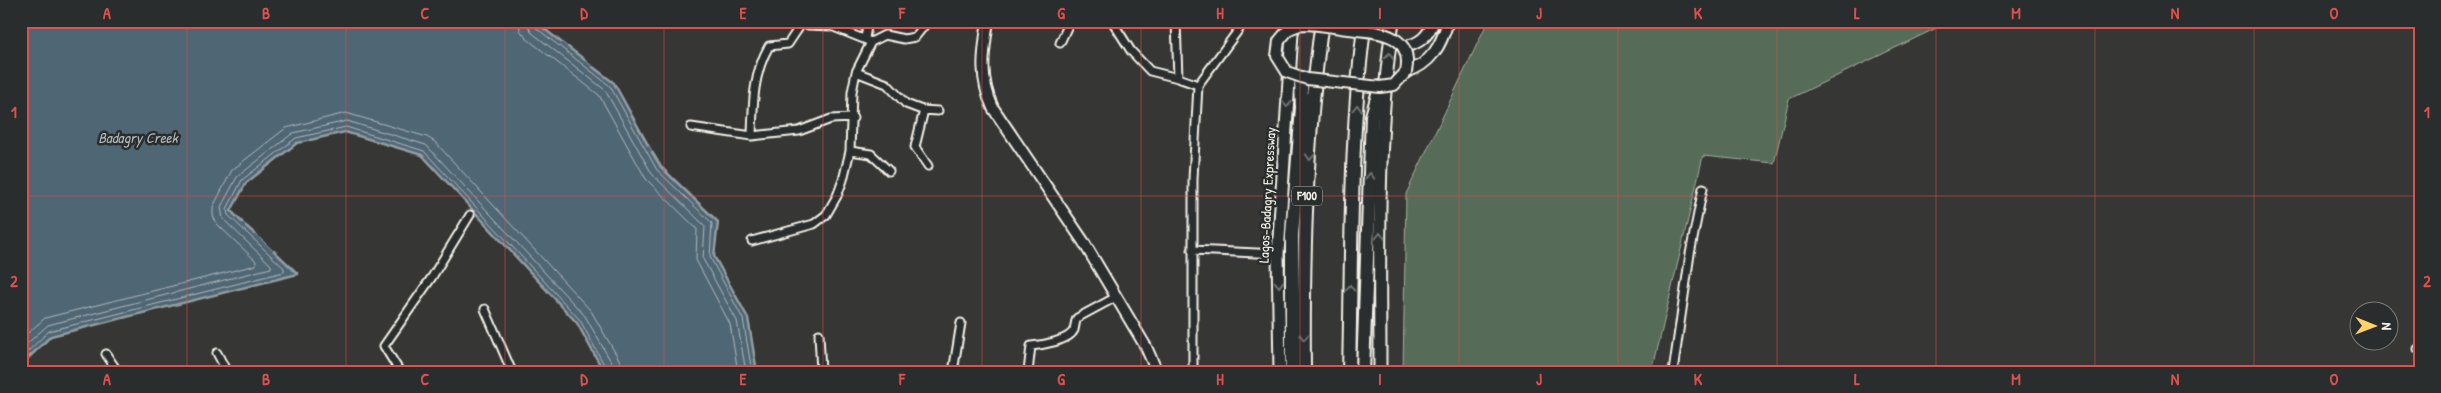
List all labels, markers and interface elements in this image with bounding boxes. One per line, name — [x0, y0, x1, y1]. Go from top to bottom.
text: A — [103, 2, 111, 24]
text: B — [262, 2, 270, 24]
text: C — [421, 2, 430, 24]
text: D — [580, 2, 588, 24]
text: E — [739, 2, 747, 24]
text: F — [898, 2, 906, 24]
text: G — [1057, 2, 1065, 24]
text: H — [1216, 2, 1224, 24]
text: I — [1378, 2, 1382, 24]
text: J — [1536, 2, 1542, 24]
text: K — [1694, 2, 1703, 24]
text: L — [1854, 2, 1860, 24]
text: M — [2011, 2, 2021, 24]
text: N — [2171, 2, 2180, 24]
text: O — [2330, 2, 2339, 24]
one-way arrow — [1383, 52, 1394, 60]
text: 1 — [11, 101, 17, 123]
one-way arrow — [1282, 101, 1293, 109]
text: 1 — [2424, 101, 2430, 123]
one-way arrow — [1351, 104, 1362, 112]
street label: Lagos-Badagry Expressway — [1253, 126, 1281, 263]
water label: Badagry Creek — [98, 127, 180, 148]
one-way arrow — [1304, 153, 1315, 161]
one-way arrow — [1364, 172, 1375, 180]
road number: F100 — [1292, 187, 1322, 206]
one-way arrow — [1375, 231, 1385, 239]
text: 2 — [10, 270, 18, 292]
text: 2 — [2423, 270, 2431, 292]
one-way arrow — [1273, 280, 1284, 288]
one-way arrow — [1345, 284, 1355, 292]
north arrow — [2348, 300, 2398, 350]
text: N — [2378, 322, 2397, 331]
one-way arrow — [1299, 333, 1309, 341]
text: A — [103, 368, 111, 390]
text: B — [262, 368, 270, 390]
text: C — [421, 368, 430, 390]
text: D — [580, 368, 588, 390]
text: E — [739, 368, 747, 390]
text: F — [898, 368, 906, 390]
text: G — [1057, 368, 1065, 390]
text: H — [1216, 368, 1224, 390]
text: I — [1378, 368, 1382, 390]
text: J — [1536, 368, 1542, 390]
text: K — [1694, 368, 1703, 390]
text: L — [1854, 368, 1860, 390]
text: M — [2011, 368, 2021, 390]
text: N — [2171, 368, 2180, 390]
text: O — [2330, 368, 2339, 390]

